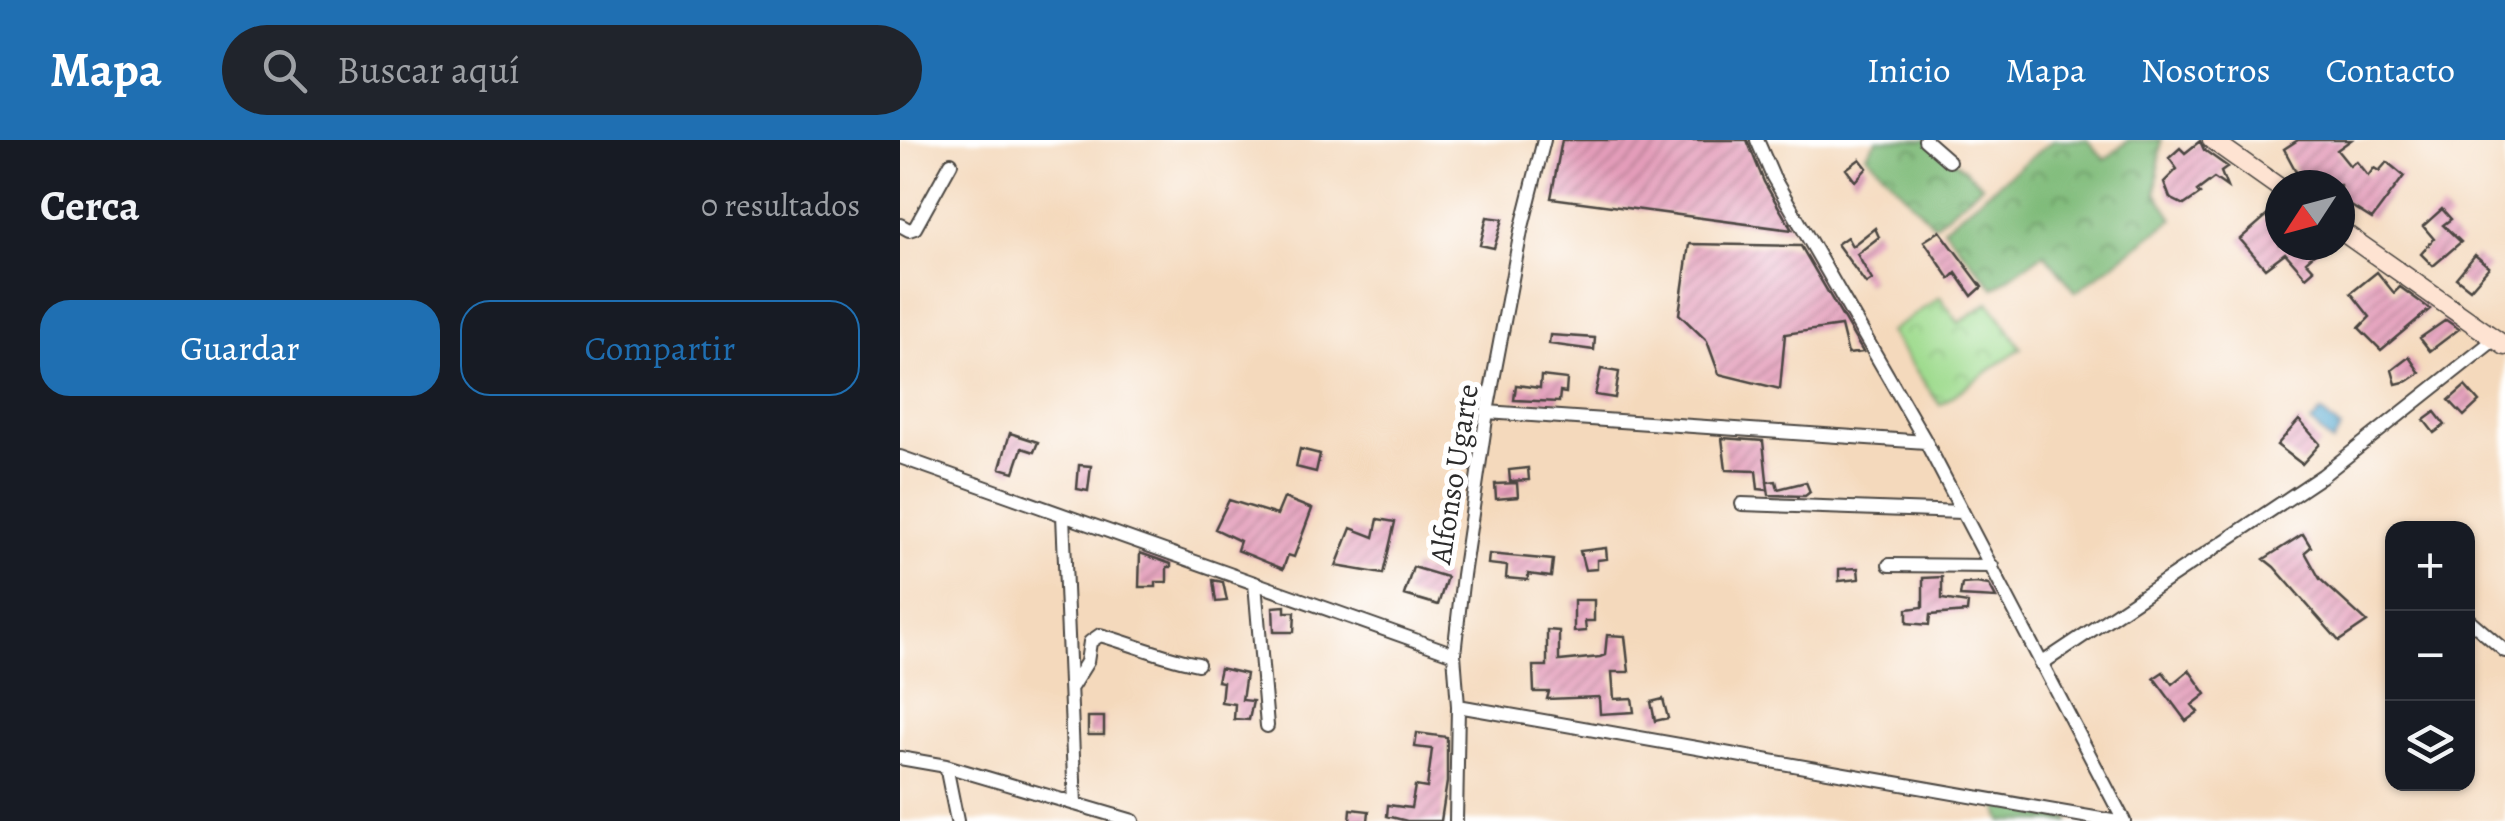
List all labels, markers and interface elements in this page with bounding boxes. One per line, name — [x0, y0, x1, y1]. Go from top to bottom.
search box — [222, 25, 922, 115]
text: Mapa — [50, 37, 162, 103]
icon: search — [257, 43, 312, 98]
text: Buscar aquí — [337, 44, 520, 96]
text: Inicio — [1867, 46, 1951, 94]
text: Mapa — [2006, 46, 2086, 94]
text: Nosotros — [2141, 46, 2270, 94]
text: Contacto — [2325, 46, 2455, 94]
north arrow — [2265, 170, 2355, 260]
text: Cerca — [40, 177, 139, 234]
text: 0 resultados — [701, 183, 860, 227]
button: Guardar — [40, 300, 440, 396]
button: Compartir — [460, 300, 860, 396]
street label: Alfonso Ugarte — [1420, 381, 1488, 568]
map controls — [2385, 521, 2475, 791]
button: + — [2385, 521, 2475, 611]
button: − — [2385, 611, 2475, 701]
button: layers — [2385, 701, 2475, 791]

